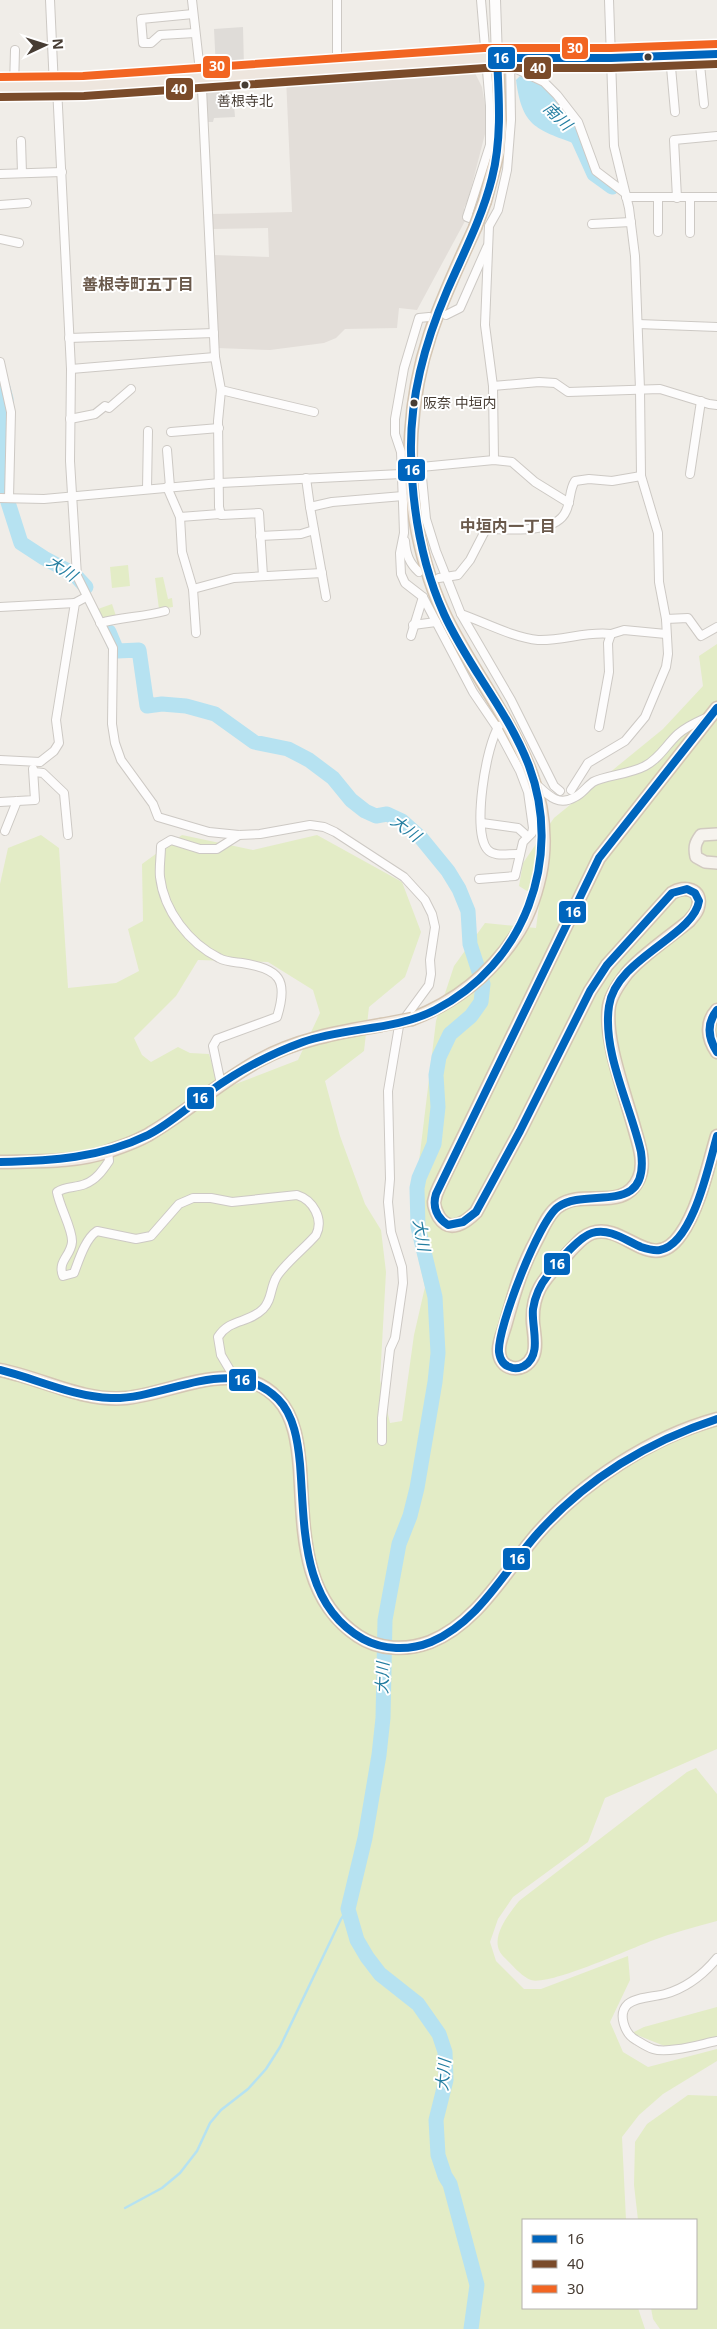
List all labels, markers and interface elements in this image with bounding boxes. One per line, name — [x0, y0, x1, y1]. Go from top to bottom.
north arrow — [20, 20, 70, 70]
line badge: 30 — [561, 36, 589, 60]
text: N — [49, 38, 68, 50]
text: 30 — [567, 38, 583, 57]
line badge: 16 — [487, 46, 516, 70]
text: 16 — [493, 48, 509, 67]
unlabelled marker — [643, 52, 653, 62]
line badge: 30 — [202, 55, 231, 79]
text: 30 — [209, 56, 225, 75]
line badge: 40 — [523, 56, 552, 80]
text: 40 — [530, 58, 546, 77]
line badge: 40 — [165, 77, 194, 101]
text: 40 — [171, 79, 187, 98]
marker: 善根寺北 — [240, 80, 250, 90]
place label: 善根寺北 — [217, 91, 273, 110]
water label: 南川 — [539, 97, 579, 136]
district label: 善根寺町五丁目 — [82, 273, 194, 295]
place label: 阪奈 中垣内 — [423, 393, 497, 412]
marker: 阪奈 中垣内 — [409, 398, 419, 408]
line badge: 16 — [397, 458, 426, 482]
text: 16 — [404, 460, 420, 479]
district label: 中垣内一丁目 — [460, 515, 556, 537]
water label: 大川 — [43, 550, 83, 587]
water label: 大川 — [387, 810, 427, 848]
line badge: 16 — [558, 900, 587, 924]
text: 16 — [565, 902, 581, 921]
line badge: 16 — [186, 1086, 215, 1110]
text: 16 — [192, 1088, 208, 1107]
water label: 大川 — [408, 1217, 436, 1255]
line badge: 16 — [543, 1252, 571, 1276]
text: 16 — [549, 1254, 565, 1273]
line badge: 16 — [228, 1368, 257, 1392]
text: 16 — [234, 1370, 250, 1389]
line badge: 16 — [502, 1547, 531, 1571]
text: 16 — [509, 1549, 525, 1568]
water label: 大川 — [370, 1660, 394, 1694]
water label: 大川 — [431, 2056, 456, 2092]
legend — [522, 2219, 697, 2309]
text: 16 — [567, 2228, 584, 2248]
text: 40 — [567, 2253, 584, 2273]
text: 30 — [567, 2278, 584, 2298]

